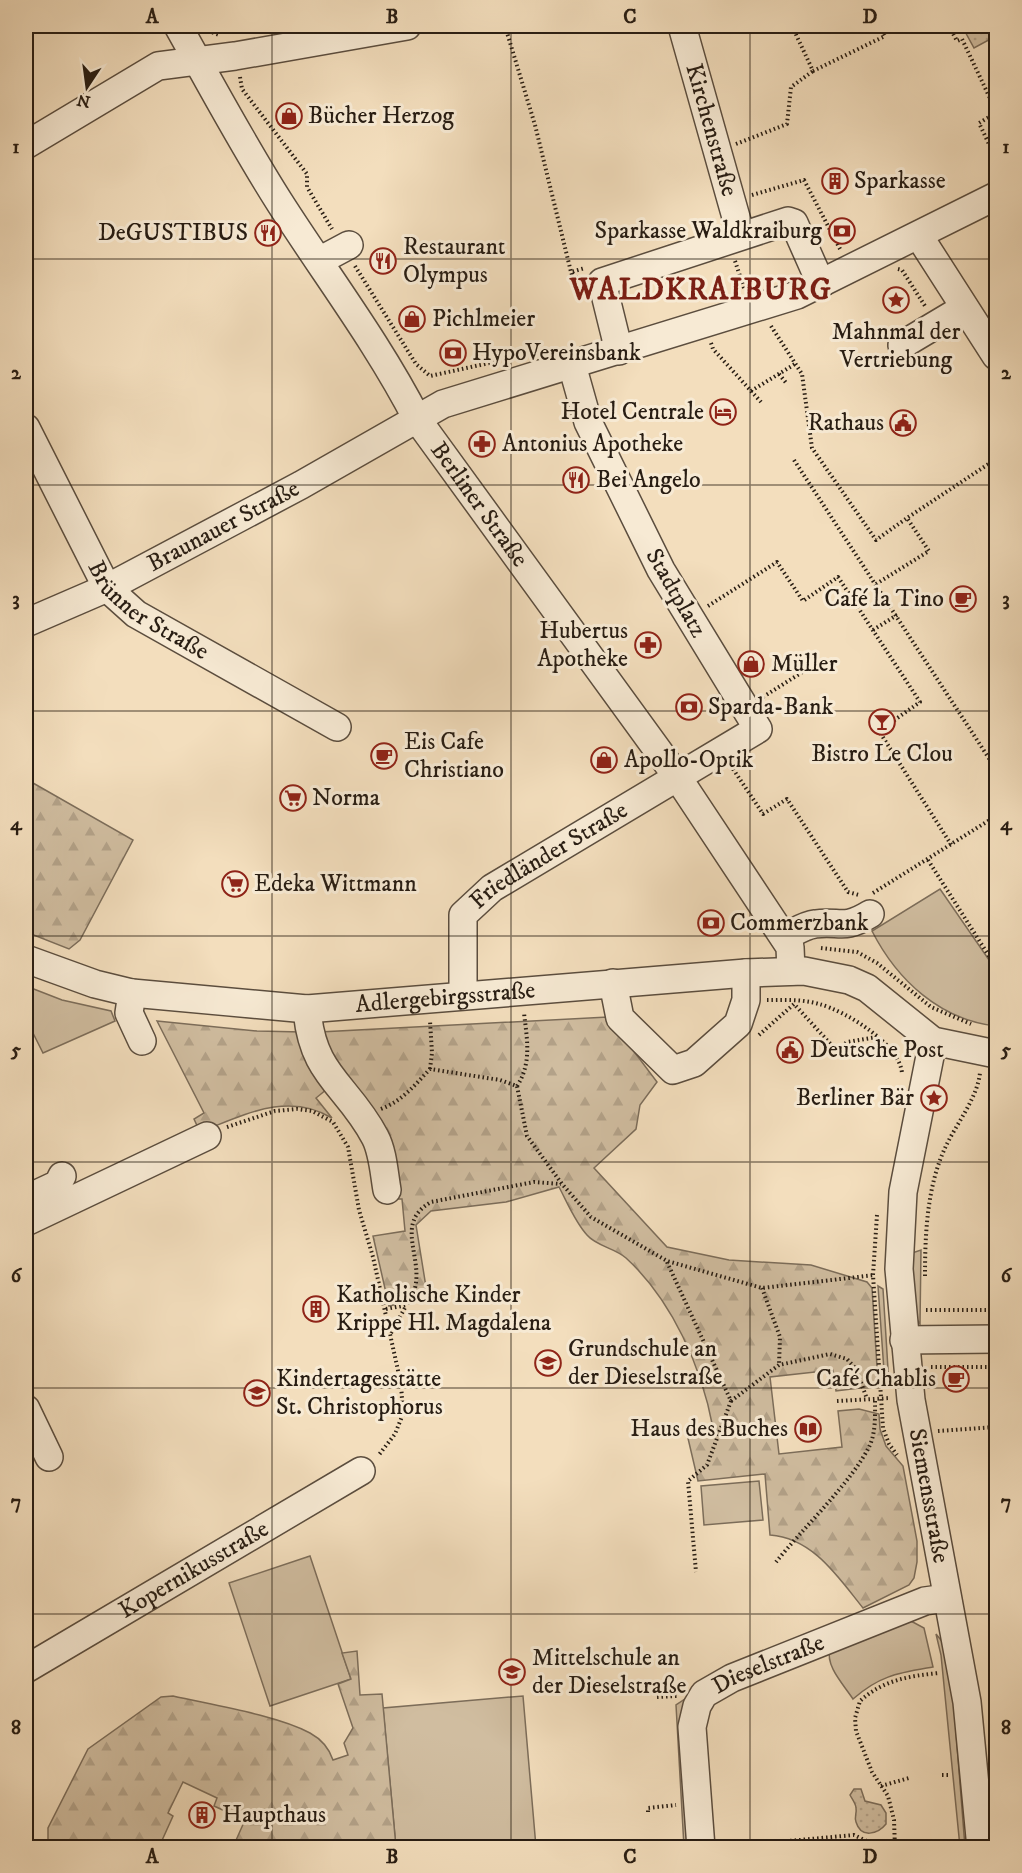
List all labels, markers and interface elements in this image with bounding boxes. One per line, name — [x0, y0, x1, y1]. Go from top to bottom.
text: A — [145, 5, 160, 30]
text: B — [386, 5, 398, 30]
text: C — [623, 5, 637, 30]
text: D — [863, 5, 878, 30]
north arrow — [57, 57, 117, 117]
street label: Kirchenstraße — [678, 60, 744, 200]
text: N — [75, 89, 93, 112]
shop icon: Bücher Herzog — [274, 101, 304, 131]
place label: Bücher Herzog — [308, 101, 454, 131]
text: 1 — [12, 135, 20, 160]
text: 1 — [1002, 135, 1010, 160]
building icon: Sparkasse — [820, 166, 850, 196]
place label: Sparkasse — [854, 166, 946, 196]
place label: Sparkasse Waldkraiburg — [595, 216, 822, 246]
bank icon: Sparkasse Waldkraiburg — [827, 216, 857, 246]
place label: DeGUSTIBUS — [98, 218, 248, 248]
restaurant icon: DeGUSTIBUS — [253, 218, 283, 248]
place label: Restaurant Olympus — [403, 232, 506, 290]
restaurant icon: Restaurant Olympus — [368, 246, 398, 276]
district label: WALDKRAIBURG — [569, 272, 832, 309]
place icon: Mahnmal der Vertriebung — [881, 285, 911, 315]
shop icon: Pichlmeier — [397, 304, 427, 334]
place label: Pichlmeier — [432, 304, 535, 334]
place label: Mahnmal der Vertriebung — [832, 317, 960, 375]
bank icon: HypoVereinsbank — [438, 338, 468, 368]
place label: HypoVereinsbank — [472, 338, 641, 368]
text: 2 — [11, 361, 22, 386]
text: 2 — [1001, 361, 1012, 386]
place label: Hotel Centrale — [560, 397, 704, 427]
hotel icon: Hotel Centrale — [708, 397, 738, 427]
place label: Rathaus — [808, 408, 884, 438]
public building icon: Rathaus — [888, 408, 918, 438]
pharmacy icon: Antonius Apotheke — [467, 429, 497, 459]
place label: Antonius Apotheke — [502, 429, 683, 459]
street label: Berliner Straße — [424, 436, 535, 573]
restaurant icon: Bei Angelo — [561, 465, 591, 495]
place label: Bei Angelo — [596, 465, 701, 495]
street label: Braunauer Straße — [142, 474, 305, 579]
street label: Stadtplatz — [639, 543, 714, 643]
street label: Brünner Straße — [81, 556, 214, 667]
place label: Café la Tino — [824, 584, 944, 614]
cafe icon: Café la Tino — [948, 584, 978, 614]
text: 3 — [12, 587, 20, 612]
text: 3 — [1002, 587, 1010, 612]
place label: Hubertus Apotheke — [537, 616, 628, 674]
pharmacy icon: Hubertus Apotheke — [633, 630, 663, 660]
shop icon: Müller — [736, 649, 766, 679]
place label: Müller — [771, 649, 838, 679]
bank icon: Sparda-Bank — [674, 692, 704, 722]
place label: Sparda-Bank — [708, 692, 834, 722]
bar icon: Bistro Le Clou — [867, 707, 897, 737]
place label: Eis Cafe Christiano — [404, 727, 504, 785]
place label: Bistro Le Clou — [811, 739, 953, 769]
cafe icon: Eis Cafe Christiano — [369, 741, 399, 771]
shop icon: Apollo-Optik — [589, 745, 619, 775]
place label: Apollo-Optik — [624, 745, 754, 775]
supermarket icon: Norma — [278, 783, 308, 813]
place label: Norma — [312, 783, 381, 813]
street label: Friedländer Straße — [464, 795, 633, 916]
text: 4 — [10, 812, 23, 837]
text: 4 — [1000, 812, 1013, 837]
supermarket icon: Edeka Wittmann — [220, 869, 250, 899]
place label: Edeka Wittmann — [254, 869, 417, 899]
bank icon: Commerzbank — [696, 908, 726, 938]
place label: Commerzbank — [730, 908, 869, 938]
street label: Adlergebirgsstraße — [354, 975, 536, 1020]
public building icon: Deutsche Post — [775, 1035, 805, 1065]
place label: Deutsche Post — [810, 1035, 944, 1065]
text: 5 — [10, 1038, 21, 1063]
text: 5 — [1000, 1038, 1011, 1063]
place label: Berliner Bär — [796, 1083, 914, 1113]
place icon: Berliner Bär — [919, 1083, 949, 1113]
text: 6 — [11, 1264, 23, 1289]
text: 6 — [1001, 1264, 1013, 1289]
place label: Katholische Kinder Krippe Hl. Magdalena — [336, 1280, 552, 1338]
building icon: Katholische Kinder Krippe Hl. Magdalena — [301, 1294, 331, 1324]
place label: Grundschule an der Dieselstraße — [568, 1334, 722, 1392]
school or university icon: Grundschule an der Dieselstraße — [533, 1348, 563, 1378]
place label: Kindertagesstätte St. Christophorus — [276, 1364, 443, 1422]
place label: Café Chablis — [816, 1364, 936, 1394]
cafe icon: Café Chablis — [941, 1364, 971, 1394]
school or university icon: Kindertagesstätte St. Christophorus — [242, 1378, 272, 1408]
place label: Haus des Buches — [630, 1414, 788, 1444]
library icon: Haus des Buches — [793, 1414, 823, 1444]
street label: Siemensstraße — [902, 1426, 956, 1566]
text: 7 — [11, 1490, 21, 1515]
text: 7 — [1001, 1490, 1011, 1515]
street label: Kopernikusstraße — [114, 1514, 274, 1626]
street label: Dieselstraße — [707, 1628, 829, 1701]
place label: Mittelschule an der Dieselstraße — [532, 1643, 686, 1701]
school or university icon: Mittelschule an der Dieselstraße — [497, 1657, 527, 1687]
text: 8 — [11, 1716, 21, 1741]
text: 8 — [1001, 1716, 1011, 1741]
building icon: Haupthaus — [187, 1800, 217, 1830]
place label: Haupthaus — [222, 1800, 326, 1830]
text: A — [145, 1845, 160, 1870]
text: B — [386, 1845, 398, 1870]
text: C — [623, 1845, 637, 1870]
text: D — [863, 1845, 878, 1870]

